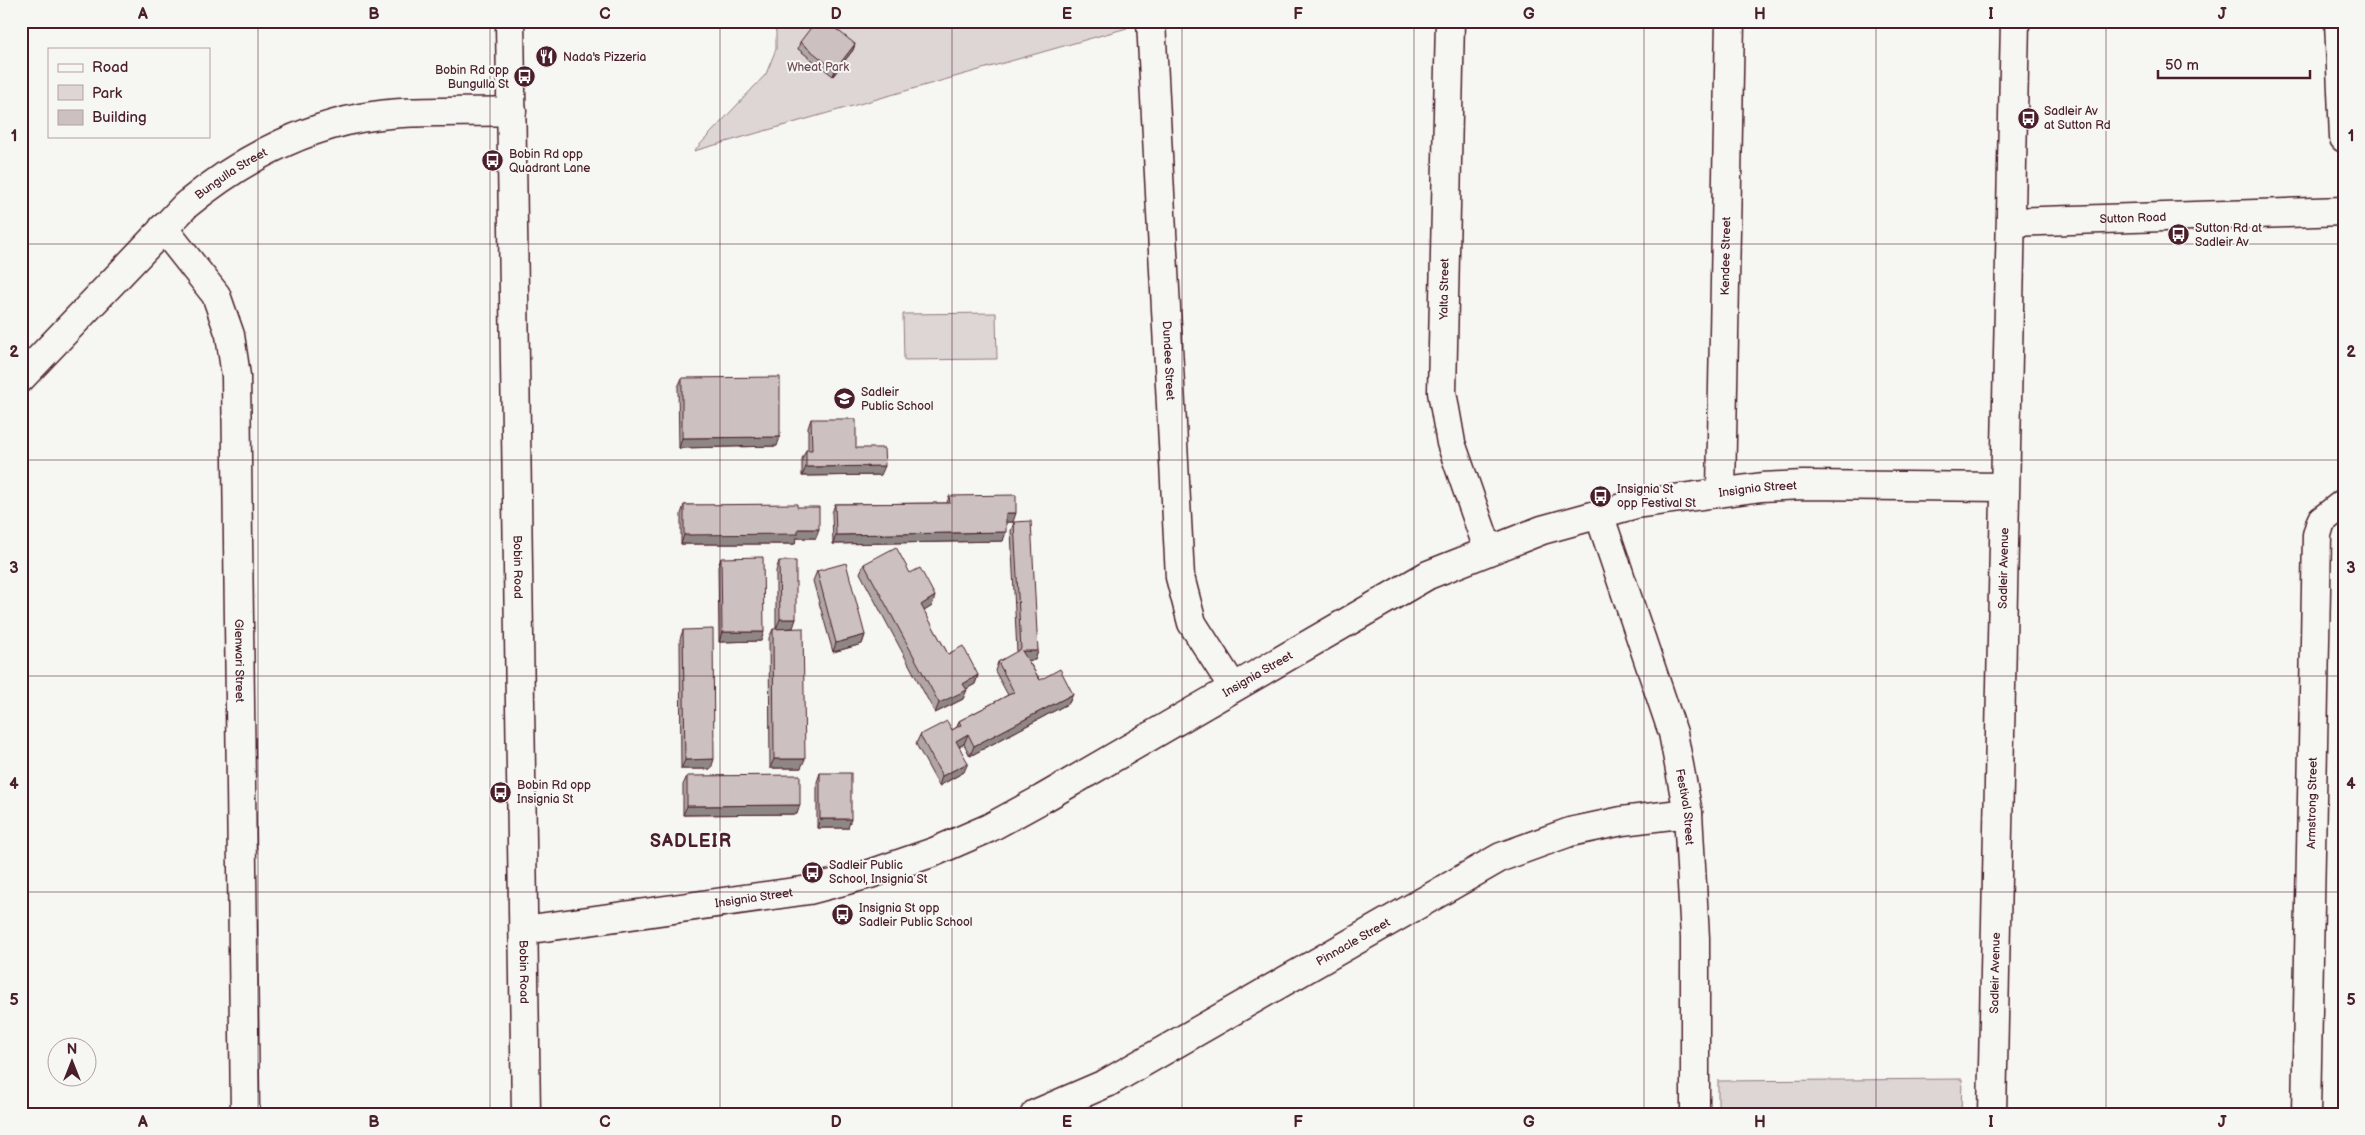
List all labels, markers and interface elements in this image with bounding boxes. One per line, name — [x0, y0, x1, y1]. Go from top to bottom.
text: A — [137, 5, 148, 24]
text: B — [368, 5, 380, 24]
text: C — [599, 5, 611, 24]
text: D — [830, 5, 842, 24]
text: E — [1062, 5, 1072, 24]
text: F — [1293, 5, 1303, 24]
text: G — [1523, 5, 1535, 24]
text: H — [1754, 5, 1766, 24]
text: I — [1988, 5, 1994, 24]
text: J — [2218, 5, 2227, 24]
restaurant icon: Nada's Pizzeria — [535, 45, 559, 69]
legend — [48, 48, 210, 138]
scale bar — [2158, 48, 2310, 80]
place label: Nada's Pizzeria — [563, 50, 646, 65]
text: 50 m — [2165, 56, 2199, 75]
text: Road — [92, 58, 128, 77]
park label: Wheat Park — [787, 60, 849, 75]
place label: Bobin Rd opp Bungulla St — [435, 63, 509, 92]
bus stop icon: Bobin Rd opp Bungulla St — [513, 65, 537, 89]
text: Park — [92, 84, 123, 103]
place label: Sadleir Av at Sutton Rd — [2044, 104, 2111, 133]
bus stop icon: Sadleir Av at Sutton Rd — [2016, 106, 2040, 130]
text: Building — [92, 108, 147, 127]
text: 1 — [11, 127, 17, 146]
text: 1 — [2348, 127, 2354, 146]
street label: Bungulla Street — [192, 145, 270, 203]
place label: Bobin Rd opp Quadrant Lane — [509, 147, 590, 176]
bus stop icon: Bobin Rd opp Quadrant Lane — [481, 149, 505, 173]
street label: Sutton Road — [2099, 210, 2167, 227]
street label: Kendee Street — [1718, 216, 1734, 296]
place label: Sutton Rd at Sadleir Av — [2195, 221, 2262, 250]
bus stop icon: Sutton Rd at Sadleir Av — [2167, 223, 2191, 247]
street label: Yalta Street — [1436, 258, 1453, 321]
street label: Dundee Street — [1159, 321, 1178, 401]
text: 2 — [9, 343, 19, 362]
text: 2 — [2346, 343, 2356, 362]
place label: Sadleir Public School — [861, 385, 933, 414]
school or university icon: Sadleir Public School — [833, 387, 857, 411]
street label: Insignia Street — [1718, 478, 1797, 501]
place label: Insignia St opp Festival St — [1617, 482, 1696, 511]
bus stop icon: Insignia St opp Festival St — [1589, 484, 1613, 508]
street label: Sadleir Avenue — [1996, 527, 2012, 609]
street label: Bobin Road — [510, 535, 525, 599]
text: 3 — [9, 559, 19, 578]
text: 3 — [2346, 559, 2356, 578]
street label: Glenwari Street — [231, 619, 247, 703]
street label: Insignia Street — [1220, 648, 1296, 701]
street label: Armstrong Street — [2304, 757, 2321, 849]
street label: Festival Street — [1672, 767, 1697, 846]
text: 4 — [9, 775, 19, 794]
text: 4 — [2346, 775, 2356, 794]
place label: Bobin Rd opp Insignia St — [517, 778, 591, 807]
bus stop icon: Bobin Rd opp Insignia St — [489, 780, 513, 804]
district label: SADLEIR — [650, 831, 732, 852]
place label: Sadleir Public School, Insignia St — [829, 858, 928, 887]
bus stop icon: Sadleir Public School, Insignia St — [801, 860, 825, 884]
street label: Insignia Street — [714, 885, 794, 911]
place label: Insignia St opp Sadleir Public School — [859, 901, 972, 930]
bus stop icon: Insignia St opp Sadleir Public School — [831, 903, 855, 927]
street label: Pinnacle Street — [1314, 915, 1393, 969]
street label: Sadleir Avenue — [1987, 932, 2004, 1014]
street label: Bobin Road — [515, 940, 531, 1004]
text: 5 — [9, 991, 19, 1010]
text: 5 — [2346, 991, 2356, 1010]
north arrow — [48, 1038, 98, 1088]
text: N — [67, 1041, 77, 1058]
text: A — [137, 1113, 148, 1132]
text: B — [368, 1113, 380, 1132]
text: C — [599, 1113, 611, 1132]
text: D — [830, 1113, 842, 1132]
text: E — [1062, 1113, 1072, 1132]
text: F — [1293, 1113, 1303, 1132]
text: G — [1523, 1113, 1535, 1132]
text: H — [1754, 1113, 1766, 1132]
text: I — [1988, 1113, 1994, 1132]
text: J — [2218, 1113, 2227, 1132]

